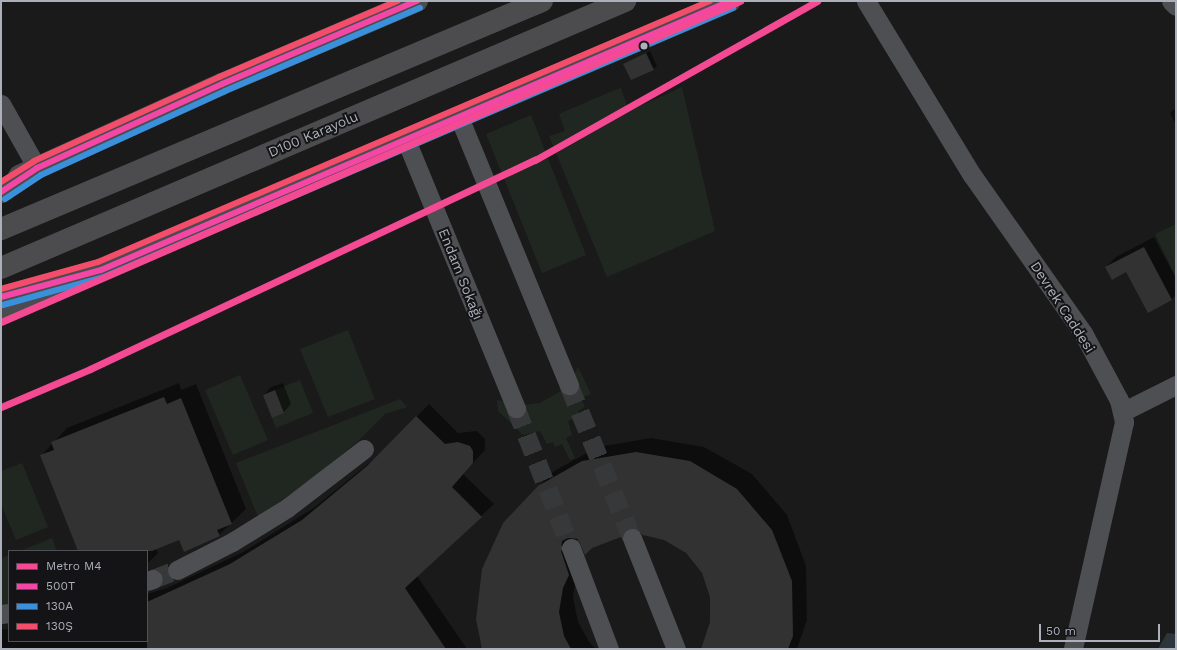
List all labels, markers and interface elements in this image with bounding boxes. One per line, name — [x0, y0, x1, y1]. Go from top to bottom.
unlabelled marker — [639, 41, 649, 51]
street label: D100 Karayolu — [265, 107, 361, 161]
street label: Endam Sokağı — [435, 226, 487, 322]
street label: Devrek Caddesi — [1027, 258, 1099, 356]
legend — [8, 550, 148, 642]
text: Metro M4 — [46, 559, 102, 573]
text: 500T — [46, 579, 75, 593]
text: 130A — [46, 599, 73, 613]
scale bar — [1041, 616, 1162, 642]
text: 130Ş — [46, 619, 73, 633]
text: 50 m — [1046, 624, 1076, 638]

